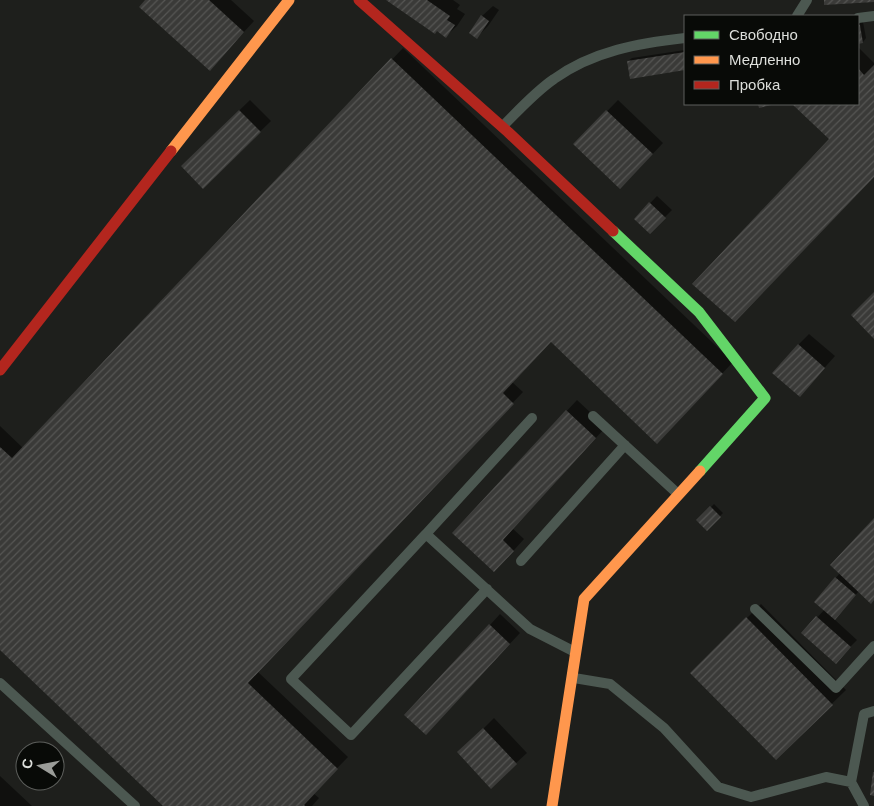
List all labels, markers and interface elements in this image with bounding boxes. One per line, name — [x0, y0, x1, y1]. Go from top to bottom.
legend — [684, 15, 859, 105]
text: Свободно — [729, 26, 798, 43]
text: Медленно — [729, 51, 800, 68]
text: Пробка — [729, 76, 781, 93]
north arrow — [15, 741, 65, 791]
text: С — [18, 757, 36, 770]

